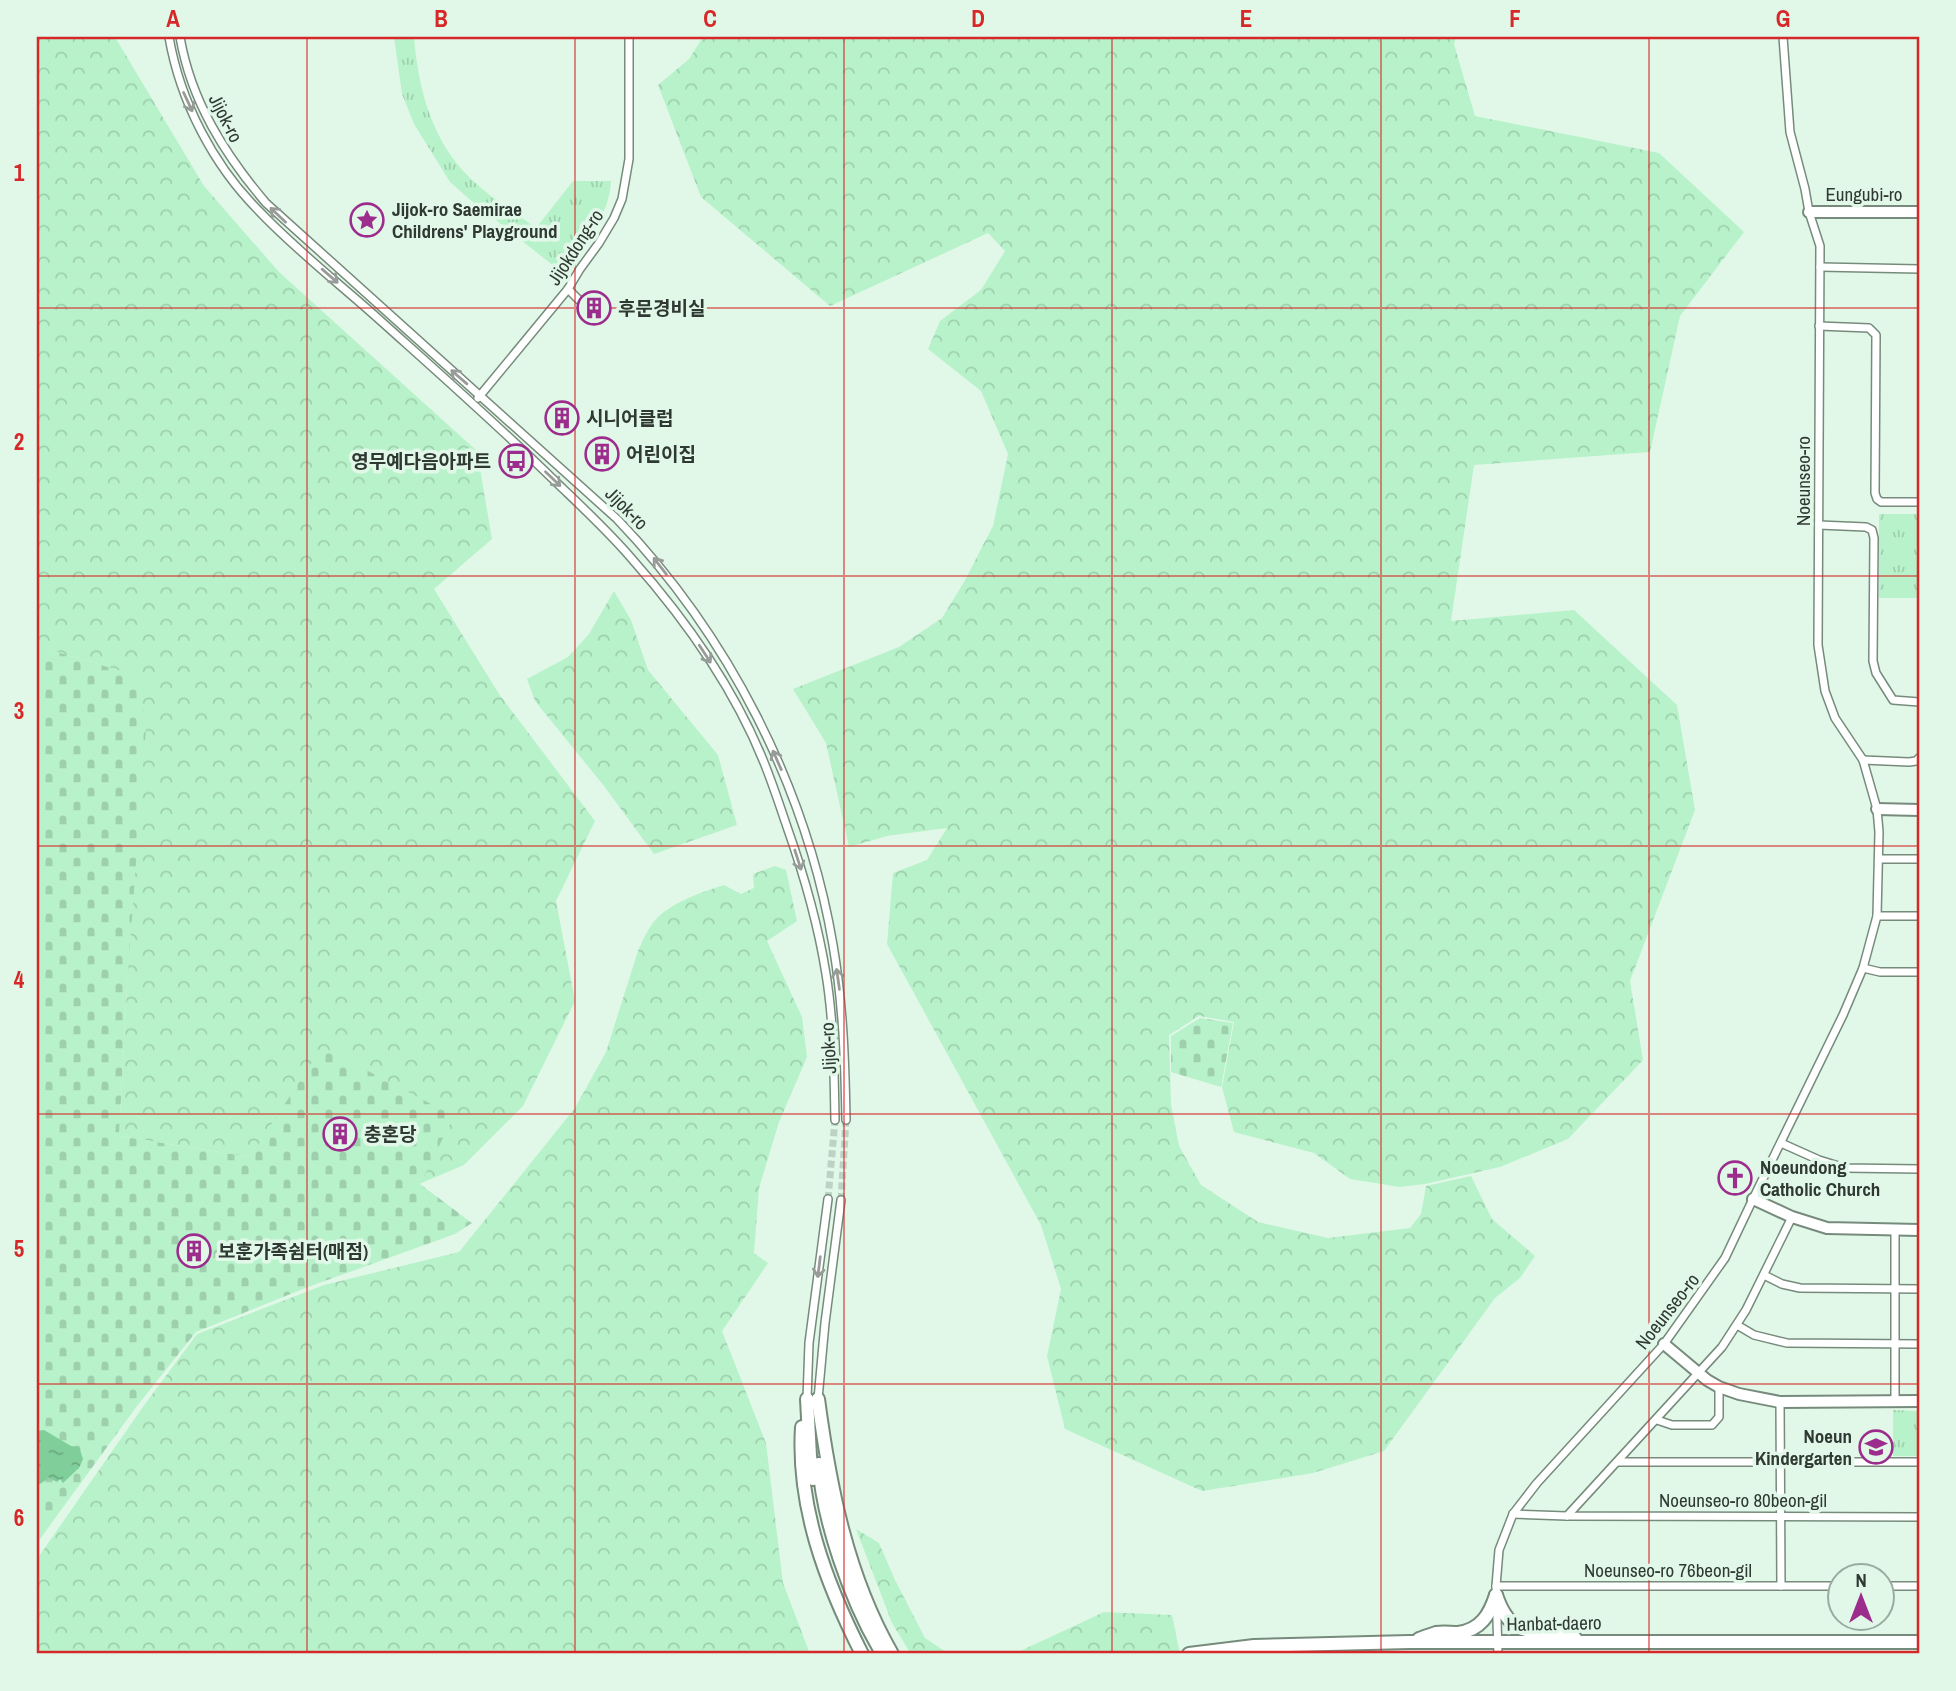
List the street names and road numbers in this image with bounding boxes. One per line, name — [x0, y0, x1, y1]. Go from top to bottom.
street label: Jijok-ro — [203, 89, 249, 147]
street label: Eungubi-ro — [1825, 181, 1903, 207]
street label: Jijokdong-ro — [541, 204, 609, 290]
street label: Noeunseo-ro — [1790, 436, 1816, 526]
street label: Jijok-ro — [600, 481, 654, 535]
street label: Jijok-ro — [814, 1022, 842, 1074]
street label: Noeunseo-ro — [1629, 1268, 1705, 1354]
street label: Noeunseo-ro 80beon-gil — [1659, 1487, 1827, 1513]
street label: Noeunseo-ro 76beon-gil — [1584, 1557, 1752, 1583]
street label: Hanbat-daero — [1506, 1609, 1602, 1637]

